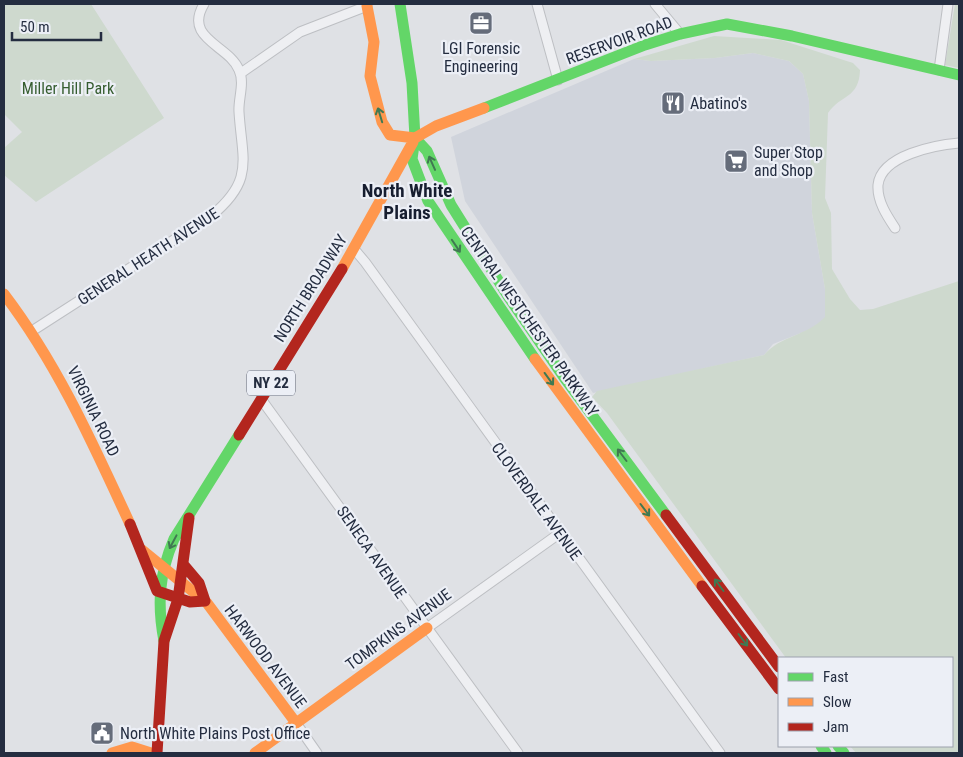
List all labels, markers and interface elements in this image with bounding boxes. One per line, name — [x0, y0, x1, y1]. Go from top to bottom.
scale bar — [12, 10, 101, 42]
office icon: LGI Forensic Engineering — [468, 10, 494, 36]
street label: RESERVOIR ROAD — [563, 12, 675, 69]
text: 50 m — [20, 18, 50, 36]
place label: LGI Forensic Engineering — [442, 39, 520, 76]
park label: Miller Hill Park — [22, 79, 115, 98]
restaurant icon: Abatino's — [660, 90, 686, 116]
place label: Abatino's — [690, 94, 747, 113]
one-way arrow — [374, 107, 384, 123]
place label: Super Stop and Shop — [754, 143, 823, 180]
supermarket icon: Super Stop and Shop — [723, 148, 749, 174]
one-way arrow — [427, 156, 437, 171]
district label: North White Plains — [362, 179, 452, 224]
street label: GENERAL HEATH AVENUE — [74, 204, 223, 309]
street label: CENTRAL WESTCHESTER PARKWAY — [457, 223, 603, 420]
street label: NORTH BROADWAY — [270, 231, 351, 346]
one-way arrow — [451, 238, 461, 252]
street label: VIRGINIA ROAD — [63, 363, 124, 460]
road number: NY 22 — [247, 370, 295, 396]
one-way arrow — [544, 372, 554, 386]
street label: CLOVERDALE AVENUE — [488, 439, 586, 564]
one-way arrow — [616, 449, 627, 462]
street label: SENECA AVENUE — [333, 502, 410, 602]
one-way arrow — [640, 503, 651, 516]
one-way arrow — [168, 534, 178, 549]
one-way arrow — [713, 579, 724, 592]
street label: TOMPKINS AVENUE — [342, 585, 455, 674]
street label: HARWOOD AVENUE — [221, 601, 311, 712]
one-way arrow — [737, 633, 748, 646]
legend — [778, 657, 953, 747]
text: Fast — [823, 668, 848, 686]
text: Slow — [823, 693, 852, 711]
text: Jam — [823, 718, 849, 736]
public building icon: North White Plains Post Office — [89, 720, 115, 746]
place label: North White Plains Post Office — [120, 724, 310, 743]

